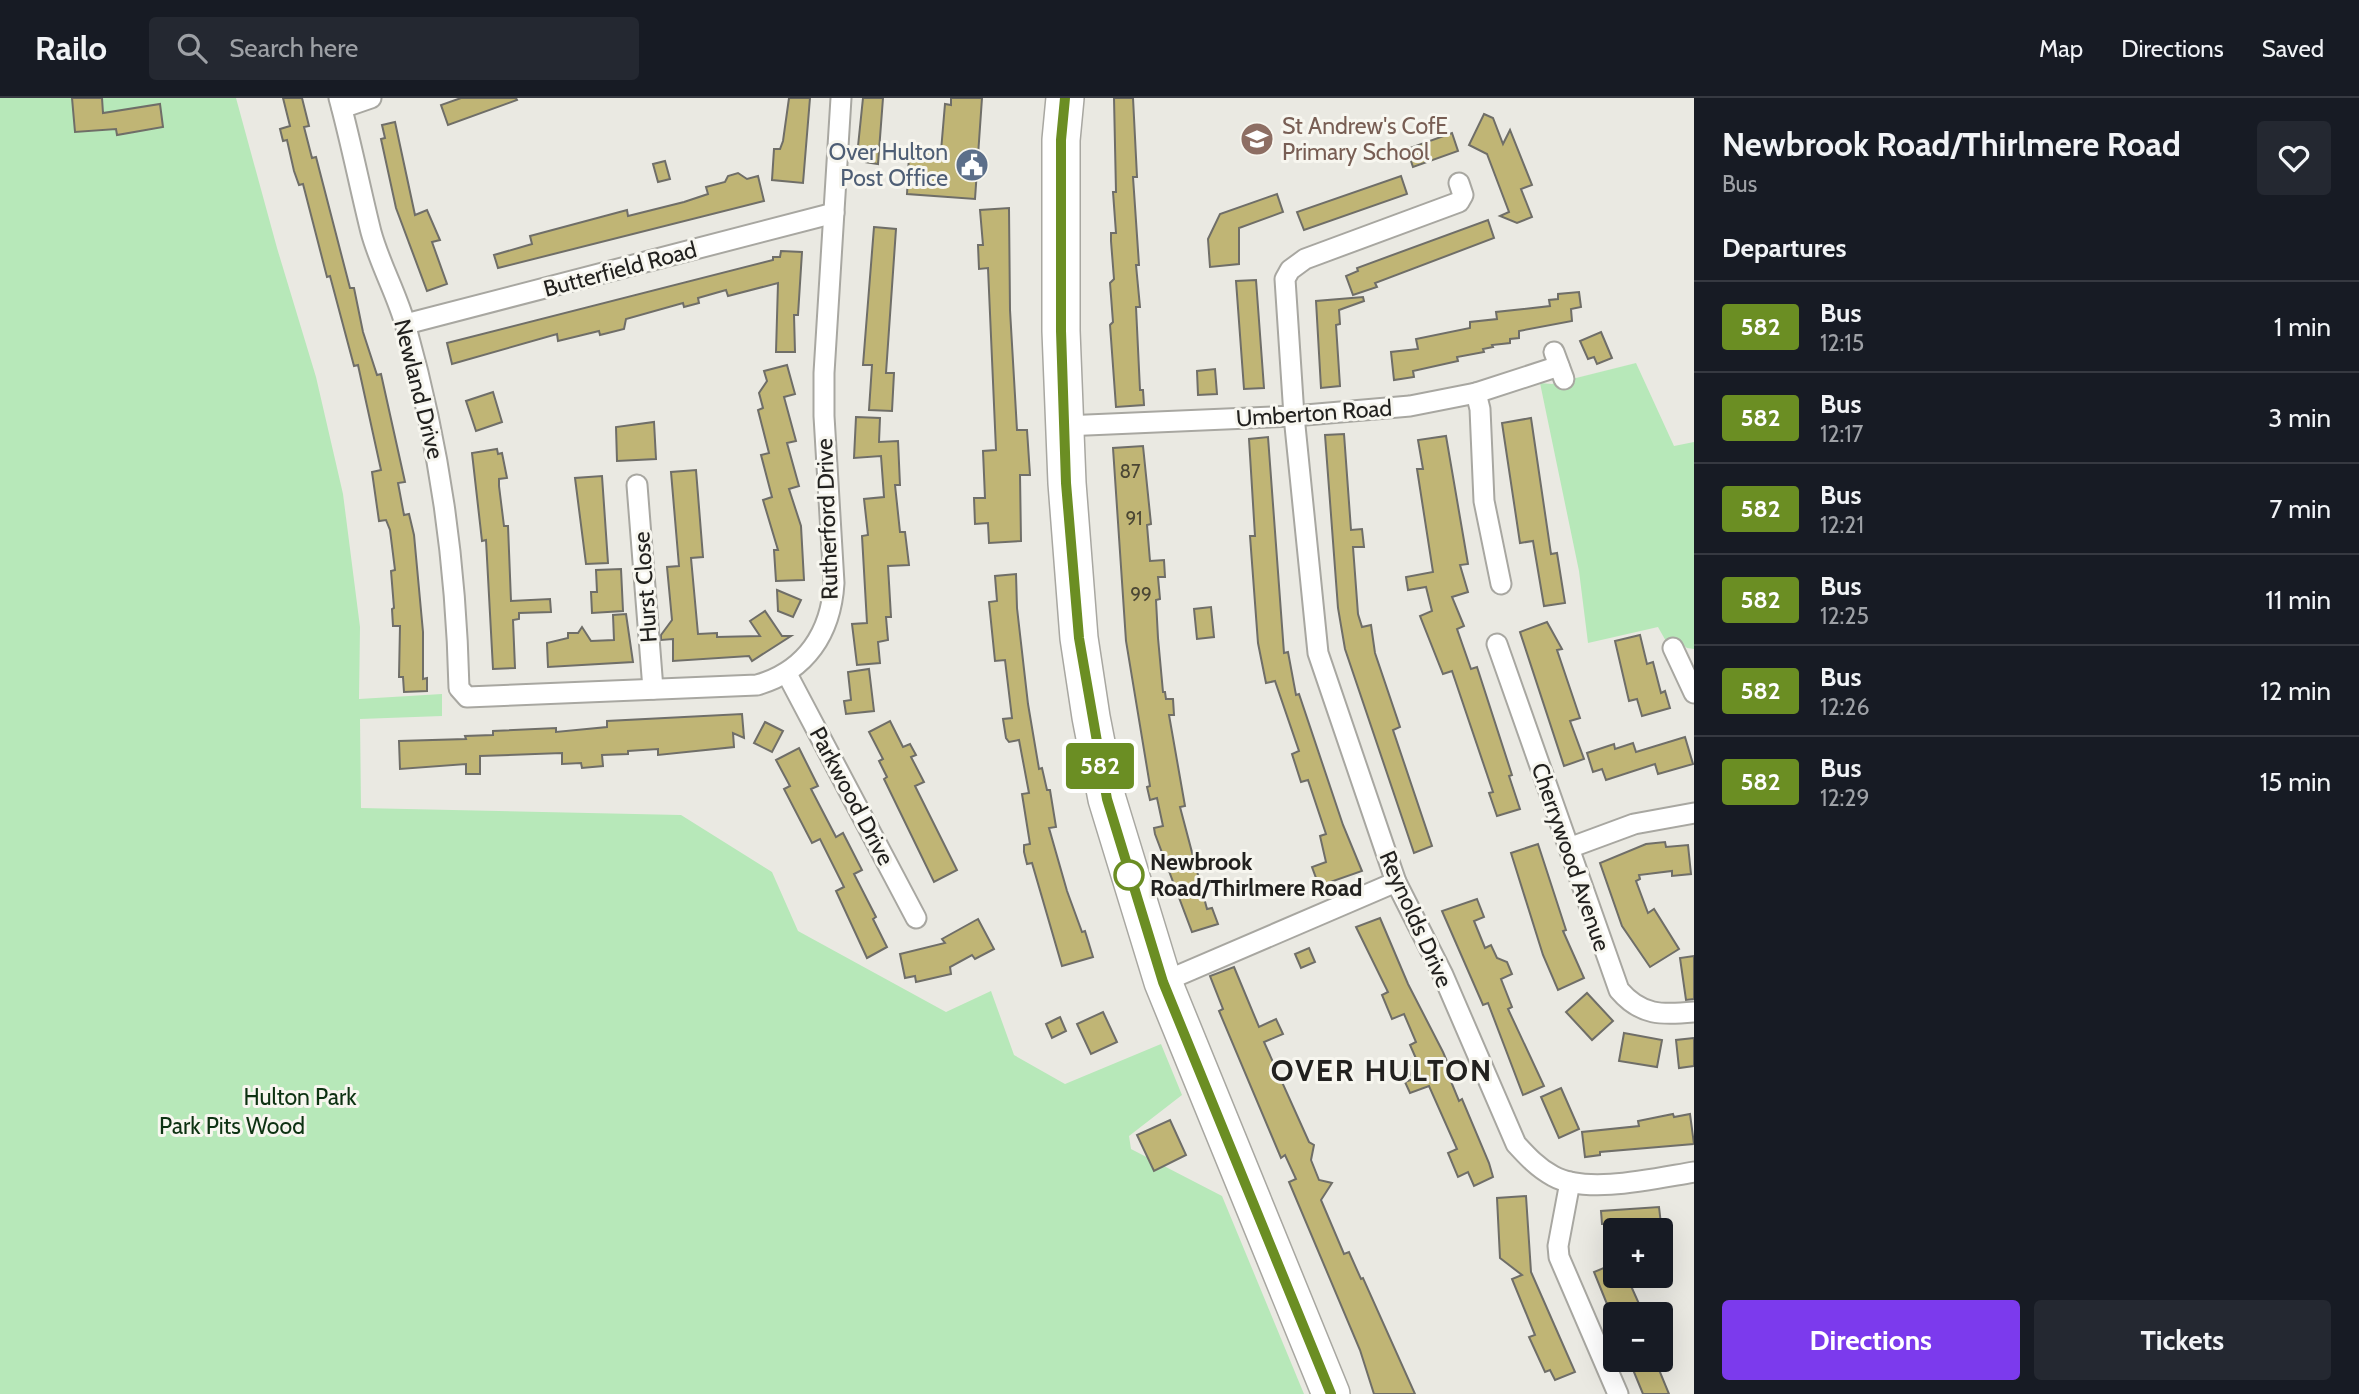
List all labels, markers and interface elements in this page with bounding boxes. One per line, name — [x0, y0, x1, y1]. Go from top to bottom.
search box — [149, 17, 639, 80]
text: Railo — [35, 28, 107, 68]
icon: search — [173, 29, 211, 67]
text: Search here — [229, 32, 358, 64]
text: Map — [2039, 34, 2083, 63]
text: Directions — [2121, 34, 2224, 63]
text: Saved — [2262, 34, 2324, 63]
place label: St Andrew's CofE Primary School — [1282, 112, 1448, 166]
school or university icon: St Andrew's CofE Primary School — [1238, 120, 1276, 158]
button: heart — [2257, 121, 2331, 195]
text: Newbrook Road/Thirlmere Road — [1722, 124, 2181, 164]
place label: Over Hulton Post Office — [828, 138, 948, 192]
public building icon: Over Hulton Post Office — [953, 146, 991, 184]
text: Bus — [1722, 170, 1757, 198]
text: Departures — [1722, 232, 1846, 264]
street label: Butterfield Road — [540, 235, 700, 303]
text: Bus — [1820, 297, 1861, 329]
text: 1 min — [2274, 311, 2331, 343]
text: 582 — [1740, 312, 1781, 341]
street label: Newland Drive — [388, 316, 450, 462]
text: 12:15 — [1820, 329, 1864, 357]
text: Bus — [1820, 388, 1861, 420]
street label: Umberton Road — [1235, 394, 1393, 432]
text: 3 min — [2268, 402, 2331, 434]
text: 582 — [1740, 403, 1781, 432]
text: 12:17 — [1820, 420, 1863, 448]
street label: Rutherford Drive — [810, 438, 844, 600]
house number: 87 — [1119, 460, 1141, 483]
text: Bus — [1820, 479, 1861, 511]
text: 7 min — [2269, 493, 2331, 525]
text: 582 — [1740, 494, 1781, 523]
house number: 91 — [1126, 507, 1143, 530]
text: 12:21 — [1820, 511, 1864, 539]
street label: Hurst Close — [627, 530, 663, 643]
text: Bus — [1820, 570, 1861, 602]
house number: 99 — [1130, 583, 1152, 606]
text: 11 min — [2265, 584, 2331, 616]
text: 582 — [1740, 585, 1781, 614]
text: 12:25 — [1820, 602, 1869, 630]
text: Bus — [1820, 661, 1861, 693]
text: 12 min — [2260, 675, 2331, 707]
text: 582 — [1740, 676, 1781, 705]
text: 12:26 — [1820, 693, 1869, 721]
street label: Parkwood Drive — [804, 722, 900, 870]
line badge: 582 — [1060, 743, 1140, 789]
text: 582 — [1080, 751, 1120, 780]
text: Bus — [1820, 752, 1861, 784]
street label: Cherrywood Avenue — [1526, 759, 1616, 955]
text: 15 min — [2260, 766, 2331, 798]
text: 582 — [1740, 767, 1781, 796]
text: 12:29 — [1820, 784, 1869, 812]
street label: Reynolds Drive — [1373, 846, 1459, 992]
place label: Newbrook Road/Thirlmere Road — [1150, 848, 1362, 902]
marker: Newbrook Road/Thirlmere Road — [1114, 860, 1144, 890]
district label: OVER HULTON — [1271, 1052, 1493, 1089]
park label: Hulton Park — [243, 1083, 357, 1111]
park label: Park Pits Wood — [159, 1112, 305, 1140]
map controls — [1603, 1218, 1673, 1372]
button: + — [1603, 1218, 1673, 1288]
button: Directions — [1722, 1300, 2020, 1380]
button: Tickets — [2034, 1300, 2331, 1380]
button: − — [1603, 1302, 1673, 1372]

